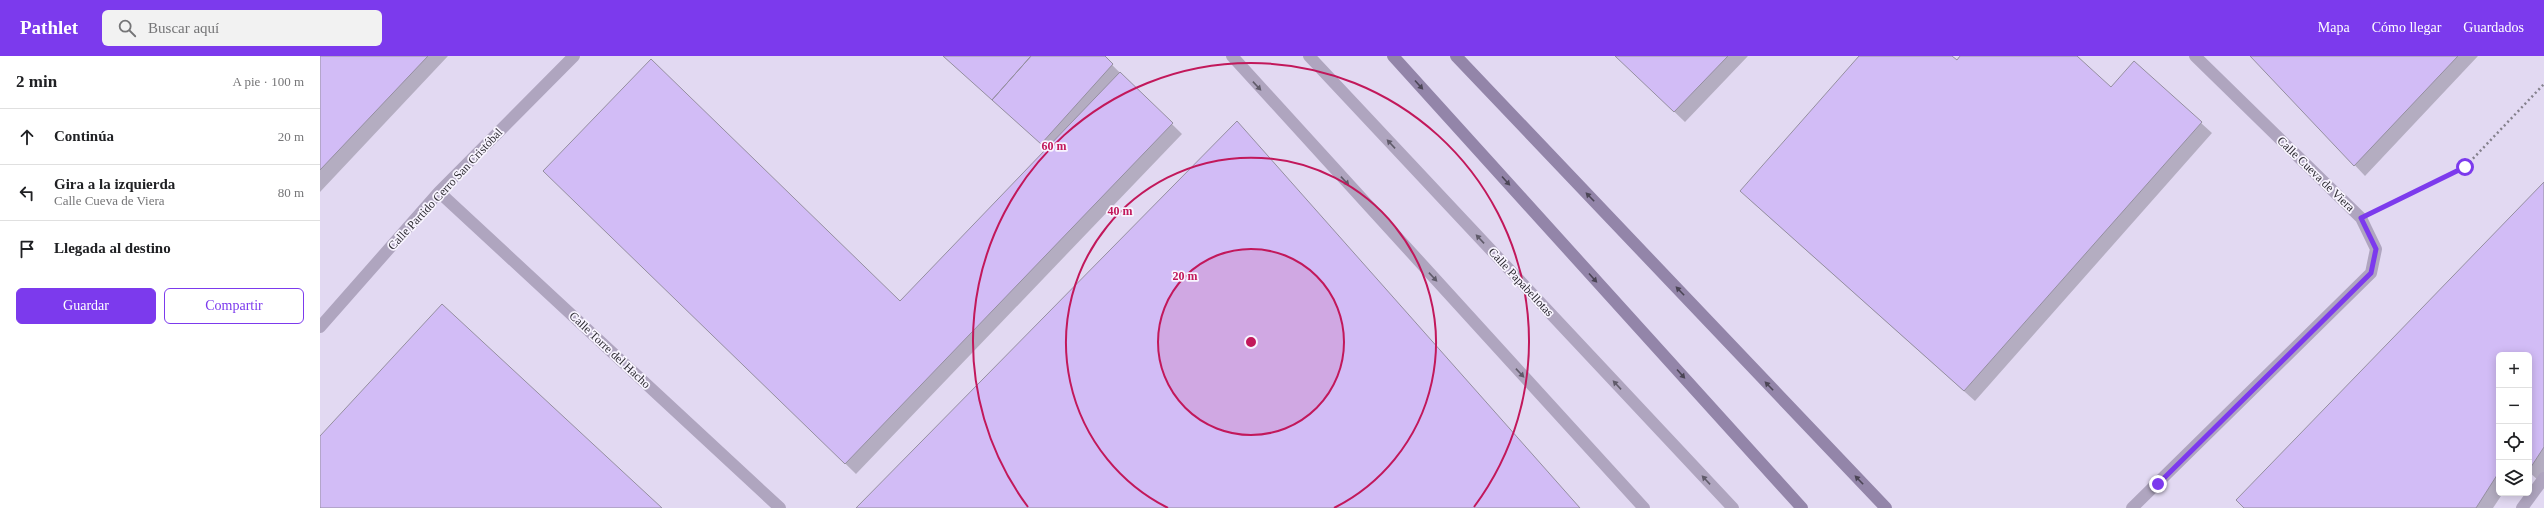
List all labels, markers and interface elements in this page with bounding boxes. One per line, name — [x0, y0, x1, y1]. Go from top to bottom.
search box — [102, 10, 382, 46]
text: Pathlet — [20, 17, 78, 38]
icon: search — [116, 17, 138, 39]
text: Buscar aquí — [148, 20, 219, 36]
text: Mapa — [2318, 20, 2350, 35]
text: Cómo llegar — [2372, 20, 2441, 35]
text: Guardados — [2463, 20, 2524, 35]
text: 2 min — [16, 72, 57, 91]
text: A pie · 100 m — [233, 74, 304, 89]
one-way arrow — [1414, 80, 1423, 90]
one-way arrow — [1252, 81, 1261, 91]
street label: Calle Partido Cerro San Cristóbal — [385, 125, 506, 253]
icon: ahead — [16, 126, 38, 148]
text: Continúa — [54, 128, 114, 144]
text: 20 m — [278, 129, 304, 144]
street label: Calle Cueva de Viera — [2274, 134, 2358, 215]
text: 60 m — [1042, 139, 1067, 153]
one-way arrow — [1387, 139, 1396, 149]
route start — [2456, 158, 2474, 176]
text: Gira a la izquierda — [54, 176, 175, 192]
one-way arrow — [1340, 176, 1349, 187]
one-way arrow — [1501, 176, 1511, 186]
icon: left — [16, 182, 38, 204]
text: 80 m — [278, 185, 304, 200]
one-way arrow — [1585, 192, 1595, 202]
text: Calle Cueva de Viera — [54, 193, 165, 208]
text: 40 m — [1108, 204, 1133, 218]
one-way arrow — [1476, 234, 1485, 244]
icon: arrive — [16, 238, 38, 260]
text: Llegada al destino — [54, 240, 171, 256]
street label: Calle Papabellotas — [1486, 245, 1557, 320]
text: 20 m — [1173, 269, 1198, 283]
one-way arrow — [1428, 272, 1437, 282]
one-way arrow — [1589, 272, 1598, 283]
one-way arrow — [1675, 286, 1685, 296]
button: Guardar — [16, 288, 156, 324]
button: Compartir — [164, 288, 304, 324]
street label: Calle Torre del Hacho — [566, 309, 654, 391]
centre of rings — [1244, 335, 1258, 349]
map controls — [2496, 352, 2532, 496]
button: + — [2496, 352, 2532, 388]
one-way arrow — [1516, 368, 1525, 378]
one-way arrow — [1676, 369, 1685, 379]
one-way arrow — [1613, 380, 1622, 390]
one-way arrow — [1765, 381, 1774, 390]
button: − — [2496, 388, 2532, 424]
button: locate — [2496, 424, 2532, 460]
button: layers — [2496, 460, 2532, 496]
one-way arrow — [1702, 474, 1711, 485]
one-way arrow — [1854, 475, 1864, 485]
route end — [2149, 475, 2167, 493]

